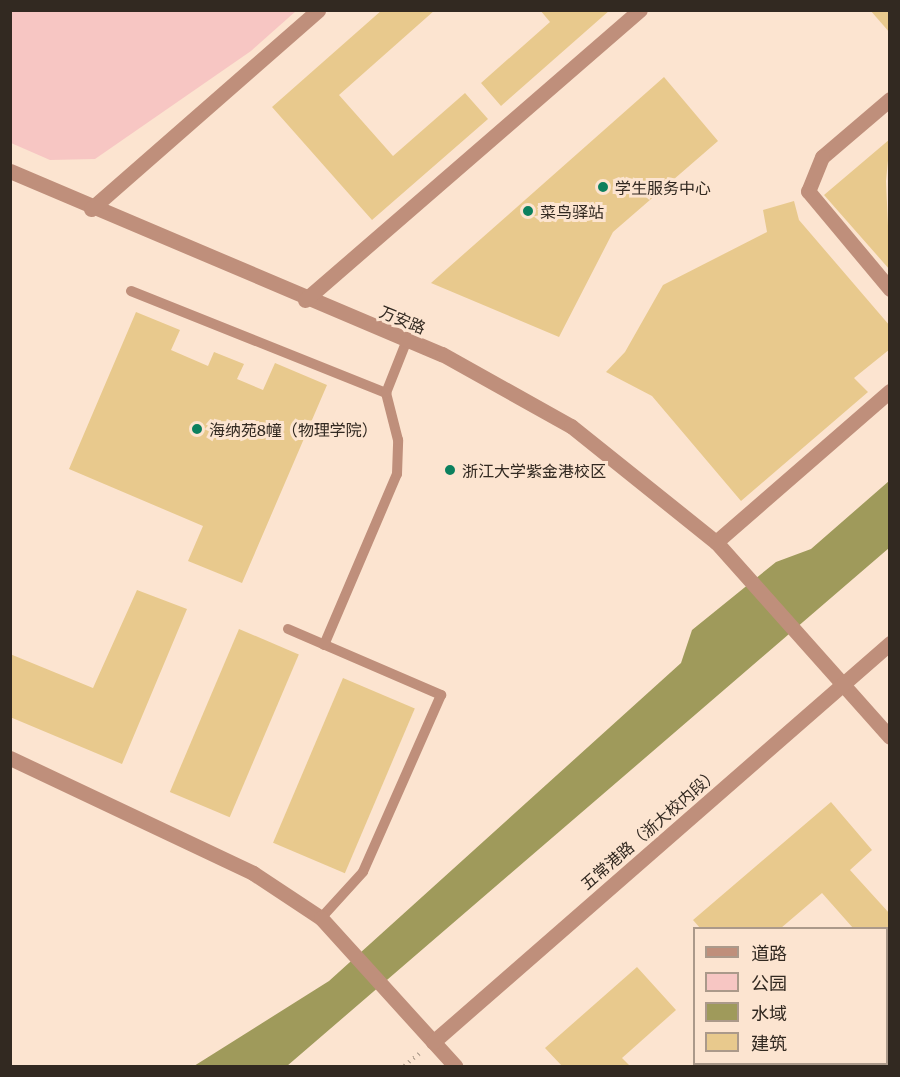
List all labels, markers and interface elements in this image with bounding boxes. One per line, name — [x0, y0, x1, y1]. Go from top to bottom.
place label: 学生服务中心 — [615, 177, 711, 197]
marker: 学生服务中心 — [596, 180, 610, 194]
place label: 菜鸟驿站 — [540, 201, 604, 221]
marker: 菜鸟驿站 — [521, 204, 535, 218]
street label: 万安路 — [377, 301, 429, 337]
place label: 海纳苑8幢（物理学院） — [209, 419, 378, 439]
marker: 海纳苑8幢（物理学院） — [190, 422, 204, 436]
place label: 浙江大学紫金港校区 — [462, 460, 606, 480]
marker: 浙江大学紫金港校区 — [443, 463, 457, 477]
street label: 五常港路（浙大校内段） — [576, 763, 722, 893]
legend — [693, 927, 888, 1065]
text: 道路 — [751, 939, 787, 966]
text: 公园 — [751, 969, 787, 996]
text: 水域 — [751, 999, 787, 1026]
text: 建筑 — [751, 1029, 787, 1056]

